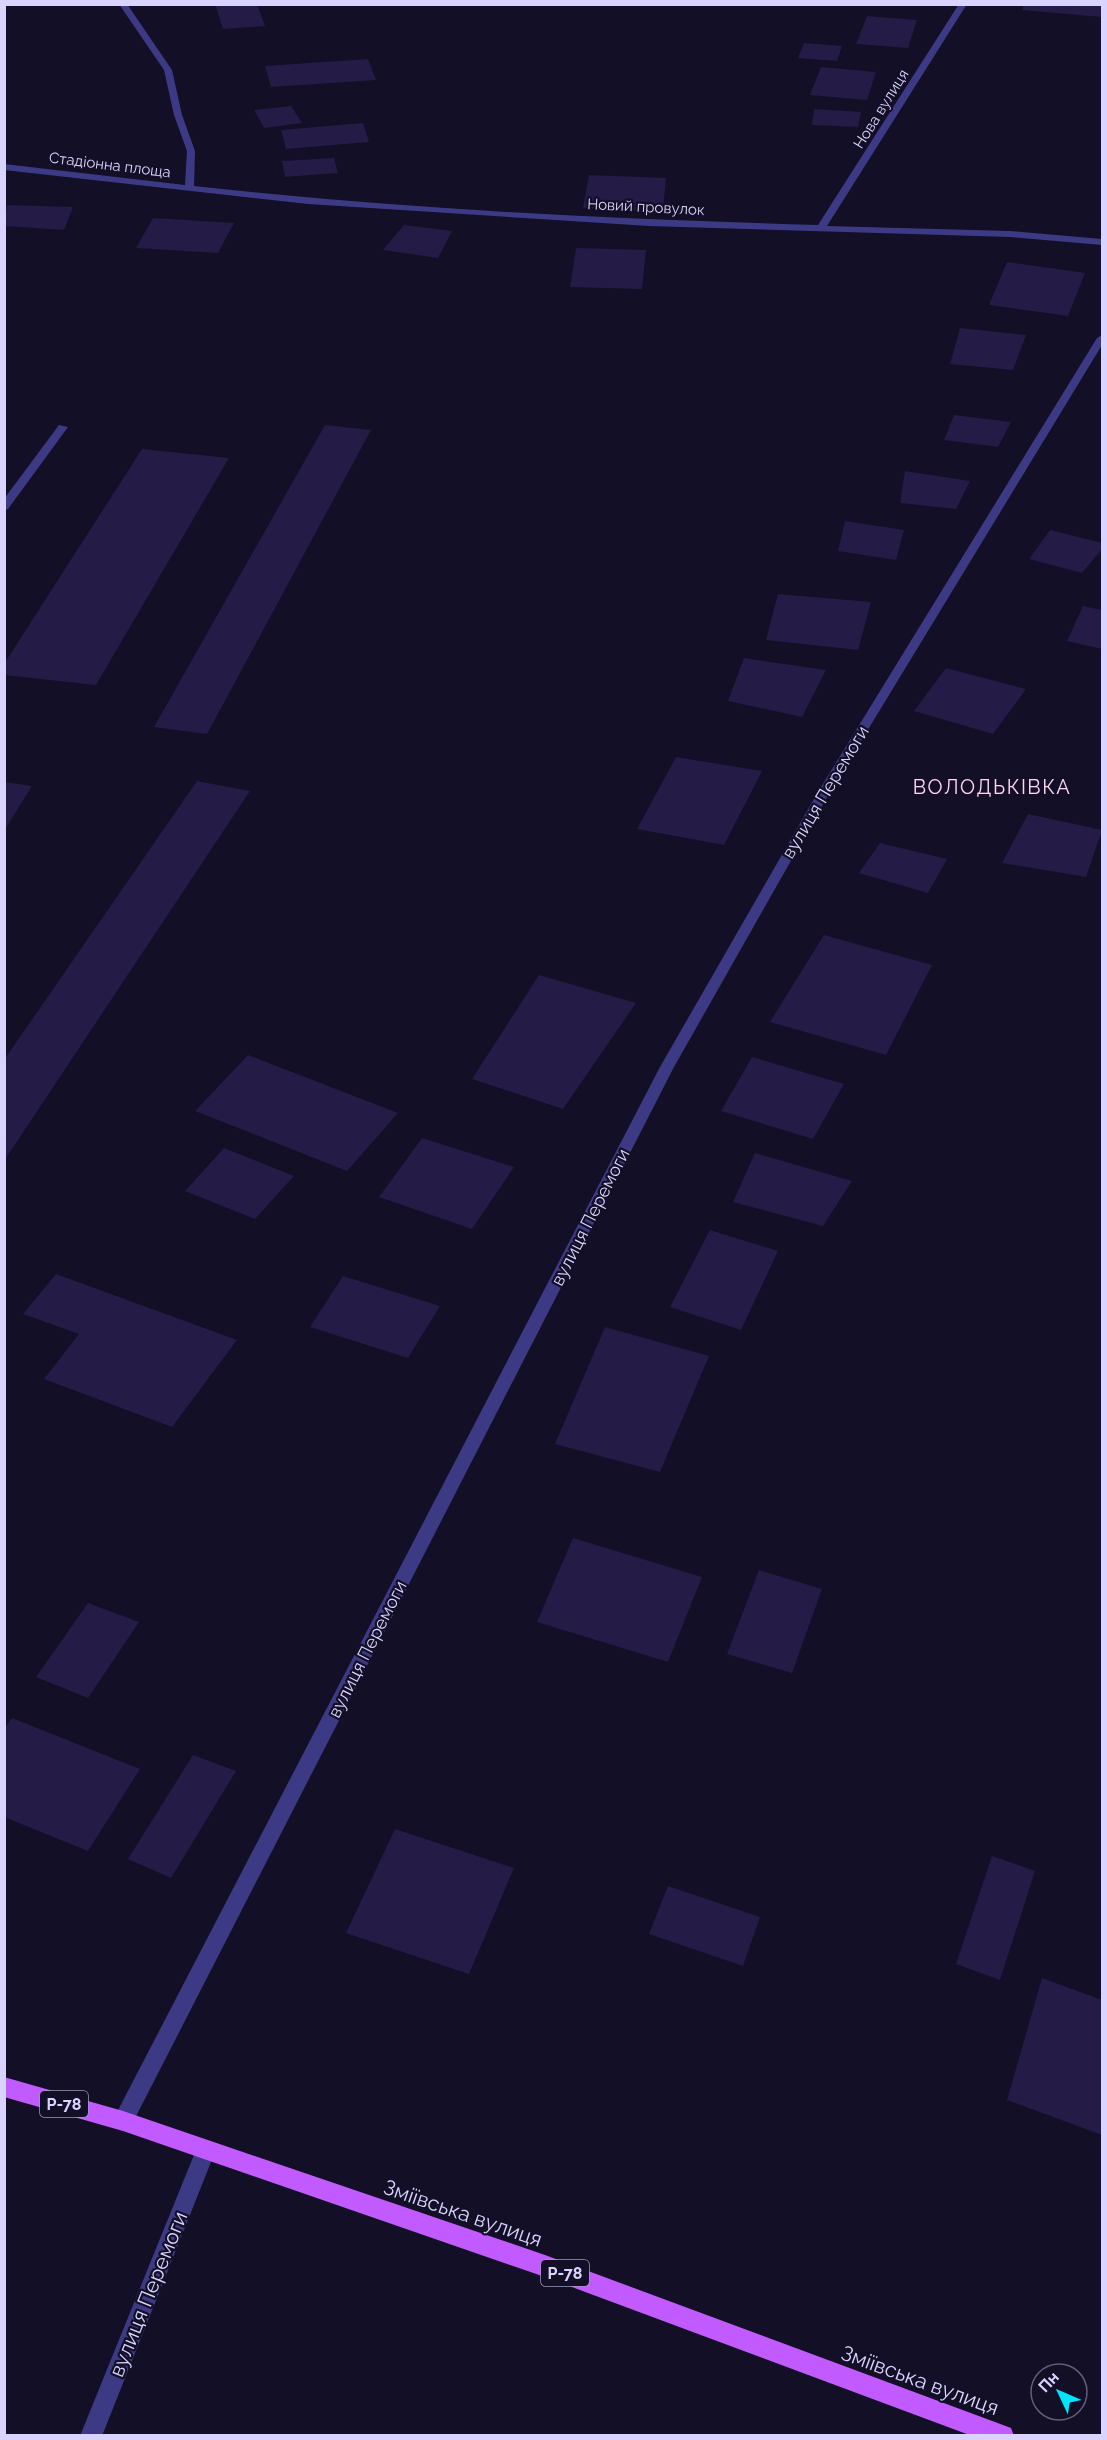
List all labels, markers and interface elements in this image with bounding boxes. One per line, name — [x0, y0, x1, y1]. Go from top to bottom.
street label: Нова вулиця — [850, 66, 912, 152]
street label: Стадіонна площа — [48, 149, 172, 181]
street label: Новий провулок — [587, 195, 705, 219]
street label: вулиця Перемоги — [777, 722, 873, 862]
district label: ВОЛОДЬКІВКА — [913, 775, 1071, 799]
street label: вулиця Перемоги — [546, 1145, 634, 1289]
street label: вулиця Перемоги — [323, 1577, 411, 1721]
road number: Р-78 — [40, 2091, 88, 2117]
street label: Зміївська вулиця — [380, 2174, 546, 2252]
street label: вулиця Перемоги — [103, 2208, 193, 2380]
road number: Р-78 — [541, 2260, 589, 2286]
street label: Зміївська вулиця — [838, 2340, 1002, 2420]
north arrow — [1029, 2362, 1089, 2422]
text: Пн — [1034, 2368, 1063, 2396]

